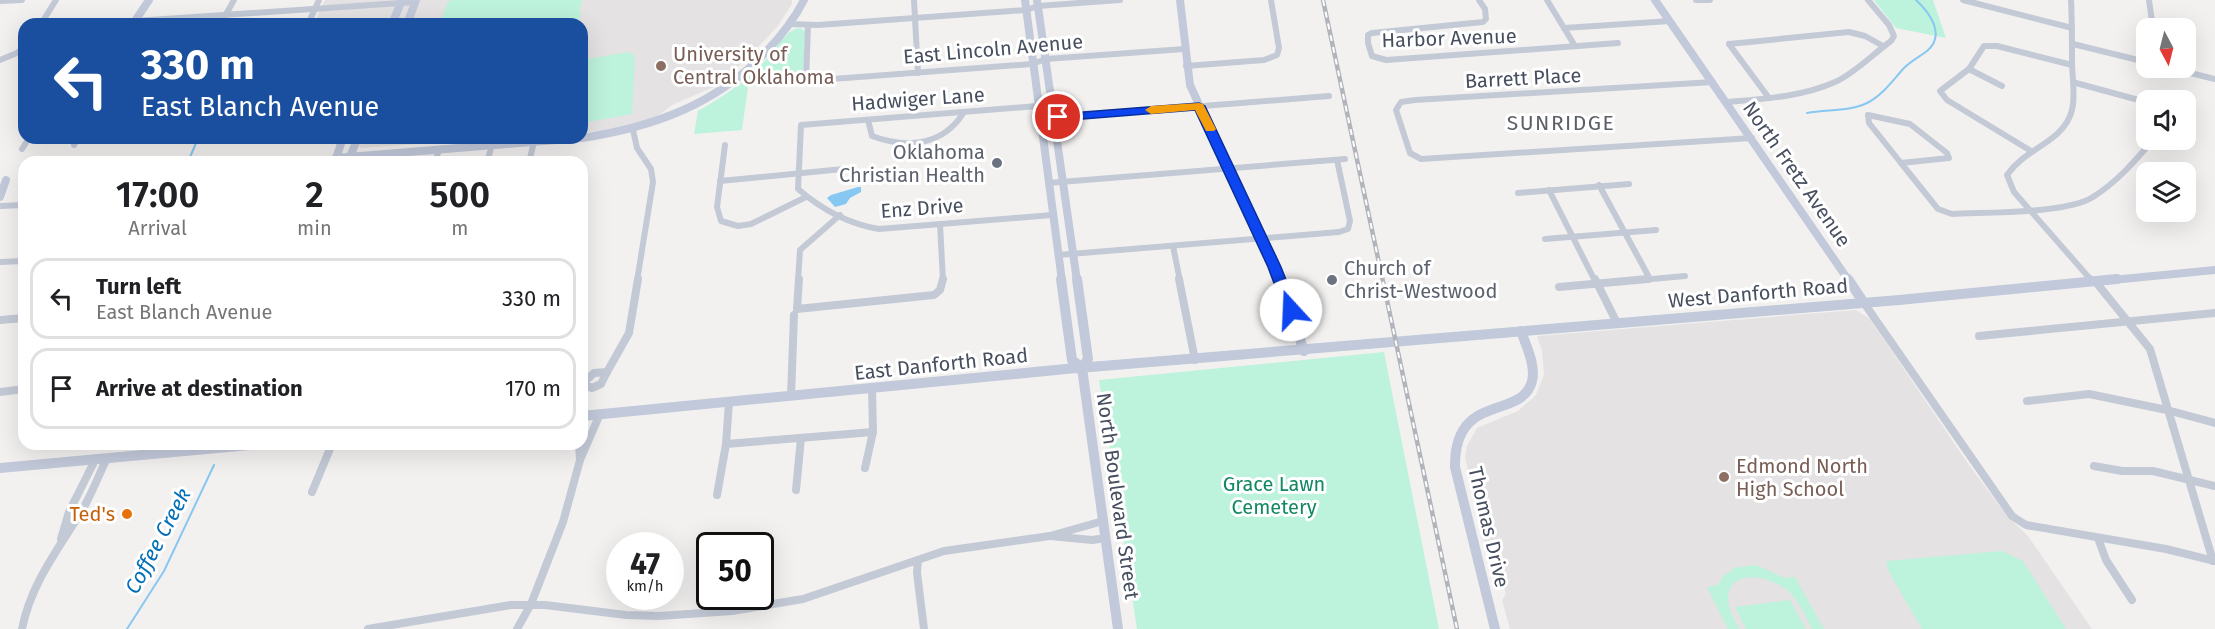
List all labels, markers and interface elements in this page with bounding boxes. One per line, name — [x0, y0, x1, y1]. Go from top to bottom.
north arrow — [2136, 18, 2196, 78]
map controls — [2136, 18, 2196, 222]
street label: Harbor Avenue — [1381, 24, 1517, 52]
street label: East Lincoln Avenue — [902, 29, 1084, 69]
text: 330 m — [141, 40, 255, 90]
icon: left — [42, 42, 120, 120]
place label: University of Central Oklahoma — [673, 42, 835, 89]
marker: University of Central Oklahoma — [654, 59, 668, 73]
street label: Barrett Place — [1464, 63, 1582, 93]
street label: Hadwiger Lane — [850, 82, 986, 116]
button: sound — [2136, 90, 2196, 150]
text: East Blanch Avenue — [141, 91, 379, 123]
pin — [1032, 91, 1083, 142]
street label: North Fretz Avenue — [1738, 97, 1856, 251]
icon: arrive — [1041, 100, 1074, 133]
district label: SUNRIDGE — [1507, 110, 1615, 136]
place label: Oklahoma Christian Health — [839, 140, 985, 187]
marker: Oklahoma Christian Health — [990, 156, 1004, 170]
button: layers — [2136, 162, 2196, 222]
text: 17:00 — [116, 173, 199, 217]
text: 2 — [305, 173, 324, 217]
text: 500 — [429, 173, 490, 217]
street label: Enz Drive — [880, 193, 964, 223]
text: Arrival — [128, 216, 187, 240]
text: min — [297, 216, 332, 240]
text: m — [451, 216, 468, 240]
place label: Church of Christ-Westwood — [1344, 256, 1497, 303]
text: Turn left — [96, 273, 181, 300]
marker: Church of Christ-Westwood — [1325, 273, 1339, 287]
street label: West Danforth Road — [1667, 273, 1849, 313]
position arrow — [1259, 278, 1323, 342]
icon: left — [45, 282, 78, 315]
text: 330 m — [502, 285, 561, 312]
text: East Blanch Avenue — [96, 300, 272, 324]
street label: East Danforth Road — [853, 343, 1029, 385]
icon: arrive — [45, 372, 78, 405]
text: Arrive at destination — [96, 375, 303, 402]
text: 170 m — [505, 375, 561, 402]
street label: North Boulevard Street — [1092, 391, 1144, 602]
place label: Edmond North High School — [1736, 454, 1868, 501]
street label: Thomas Drive — [1463, 464, 1515, 590]
marker: Edmond North High School — [1717, 470, 1731, 484]
park label: Grace Lawn Cemetery — [1223, 472, 1325, 519]
water label: Coffee Creek — [119, 484, 197, 598]
place label: Ted's — [69, 502, 115, 526]
marker: Ted's — [120, 507, 134, 521]
speed limit sign: 50 — [696, 532, 774, 610]
text: 47 — [630, 546, 660, 582]
text: km/h — [626, 577, 664, 595]

